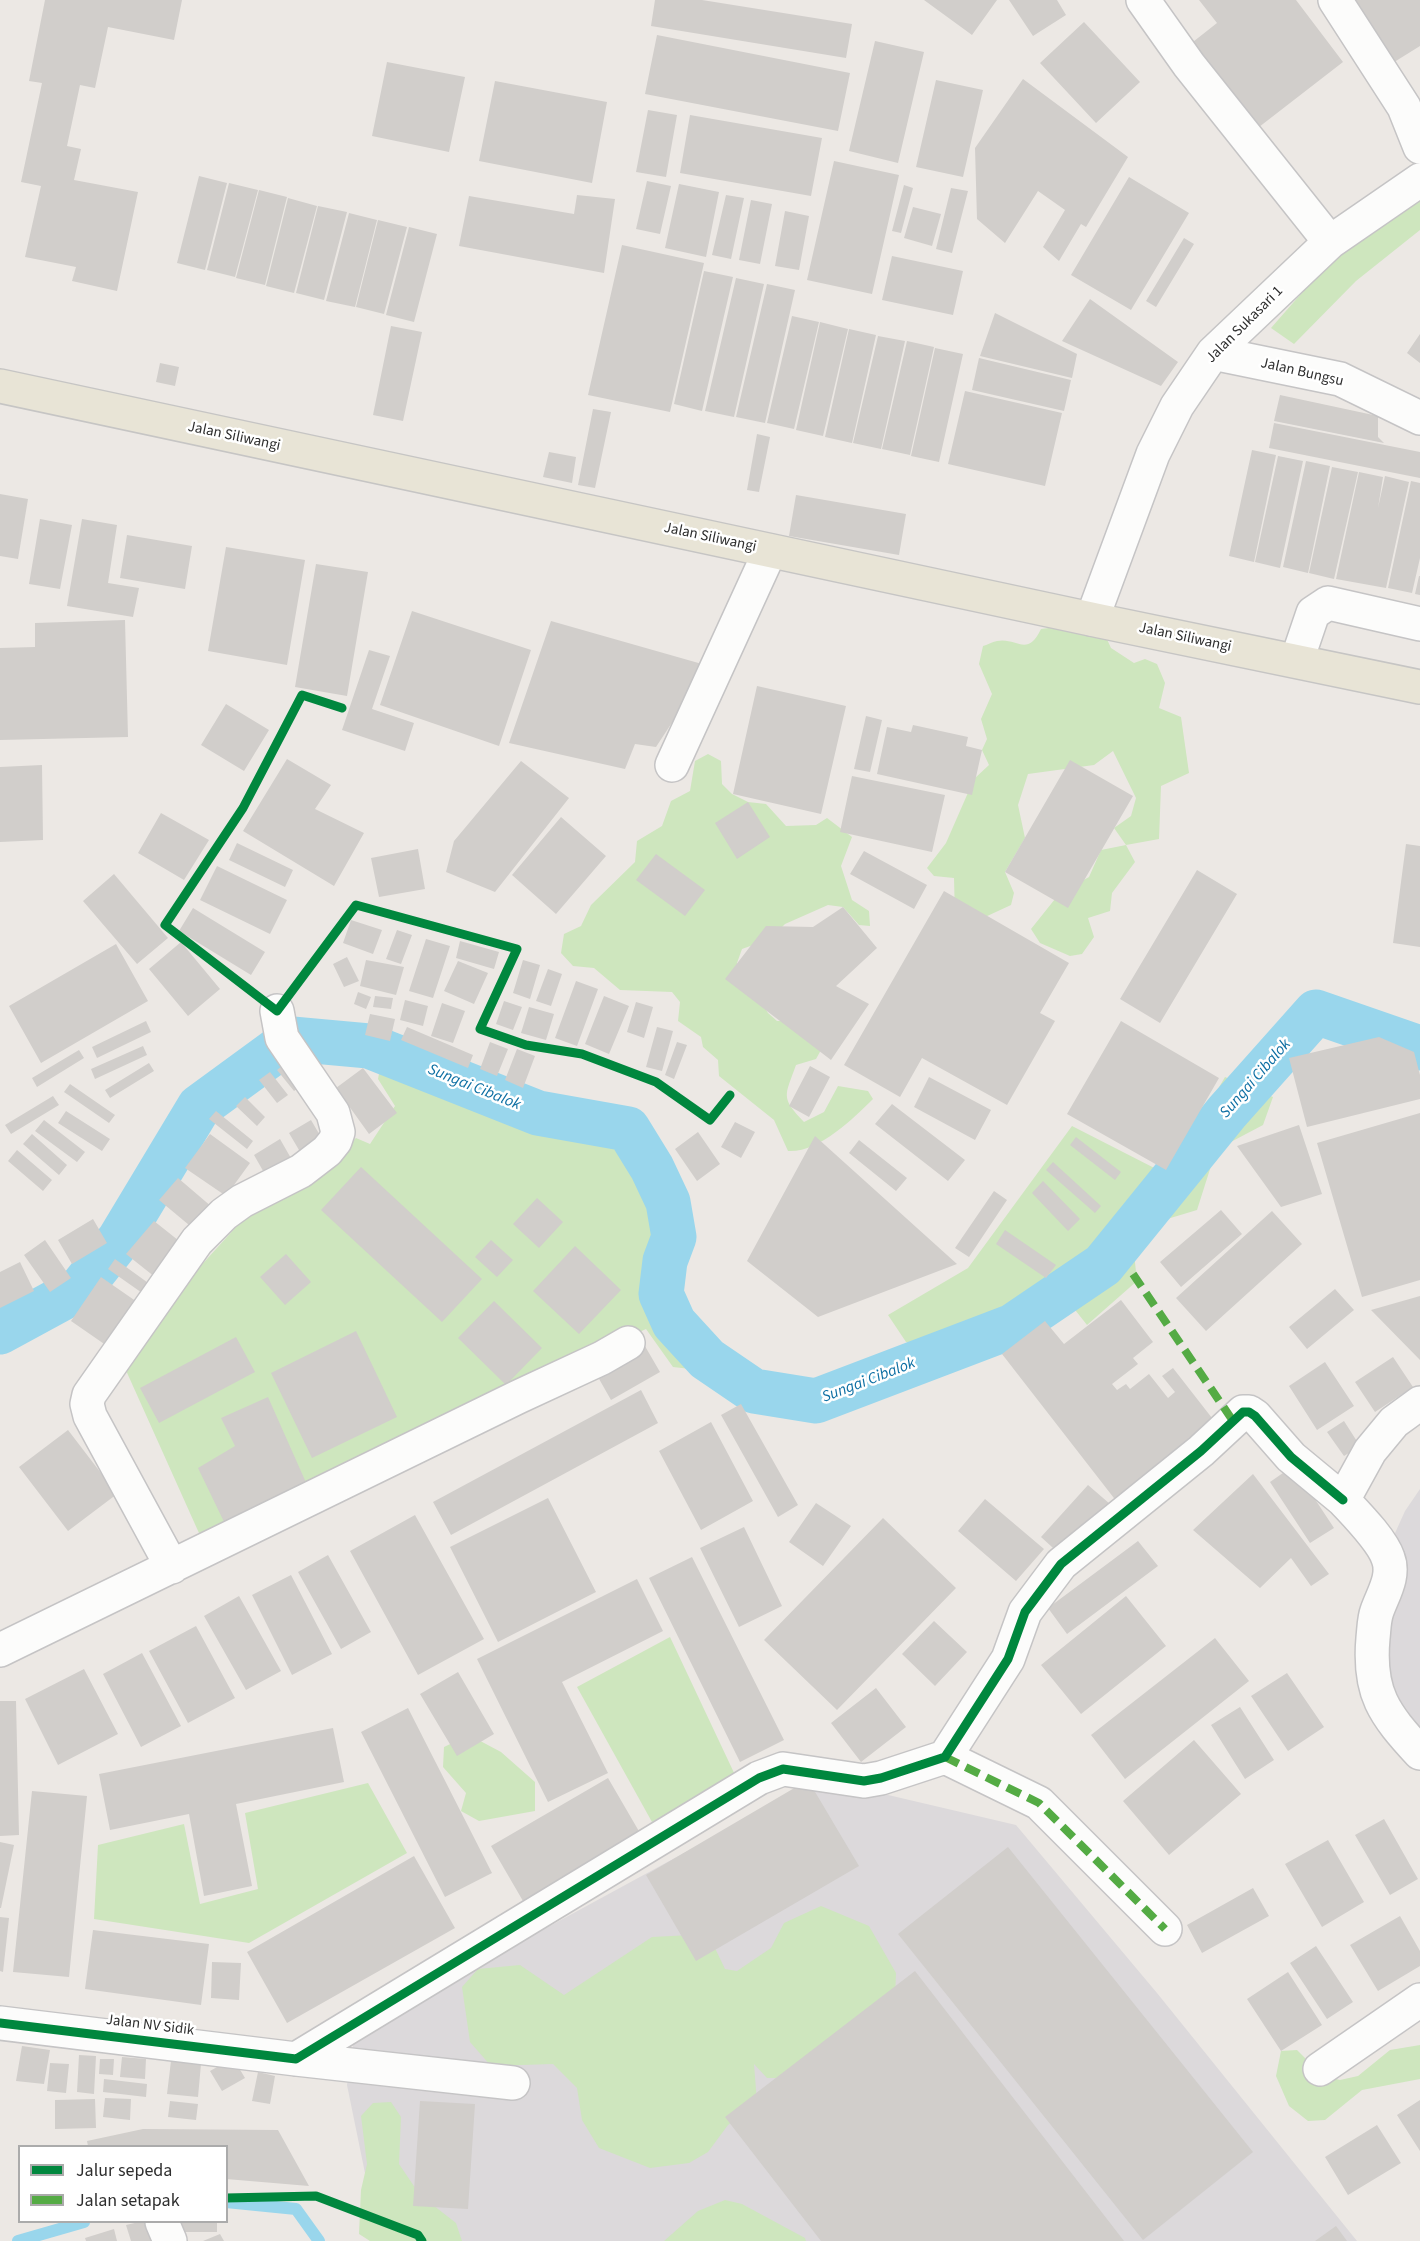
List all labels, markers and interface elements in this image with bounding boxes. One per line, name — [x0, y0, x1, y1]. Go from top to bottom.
street label: Jalan Sukasari 1 — [1203, 283, 1287, 367]
street label: Jalan Bungsu — [1259, 355, 1345, 391]
street label: Jalan Siliwangi — [186, 418, 282, 456]
street label: Jalan Siliwangi — [662, 519, 758, 557]
street label: Jalan Siliwangi — [1137, 619, 1233, 657]
water label: Sungai Cibalok — [1216, 1036, 1296, 1122]
water label: Sungai Cibalok — [425, 1061, 523, 1115]
water label: Sungai Cibalok — [820, 1354, 918, 1408]
street label: Jalan NV Sidik — [105, 2012, 195, 2040]
legend — [18, 2145, 228, 2223]
text: Jalur sepeda — [76, 2158, 172, 2183]
text: Jalan setapak — [76, 2188, 180, 2213]

